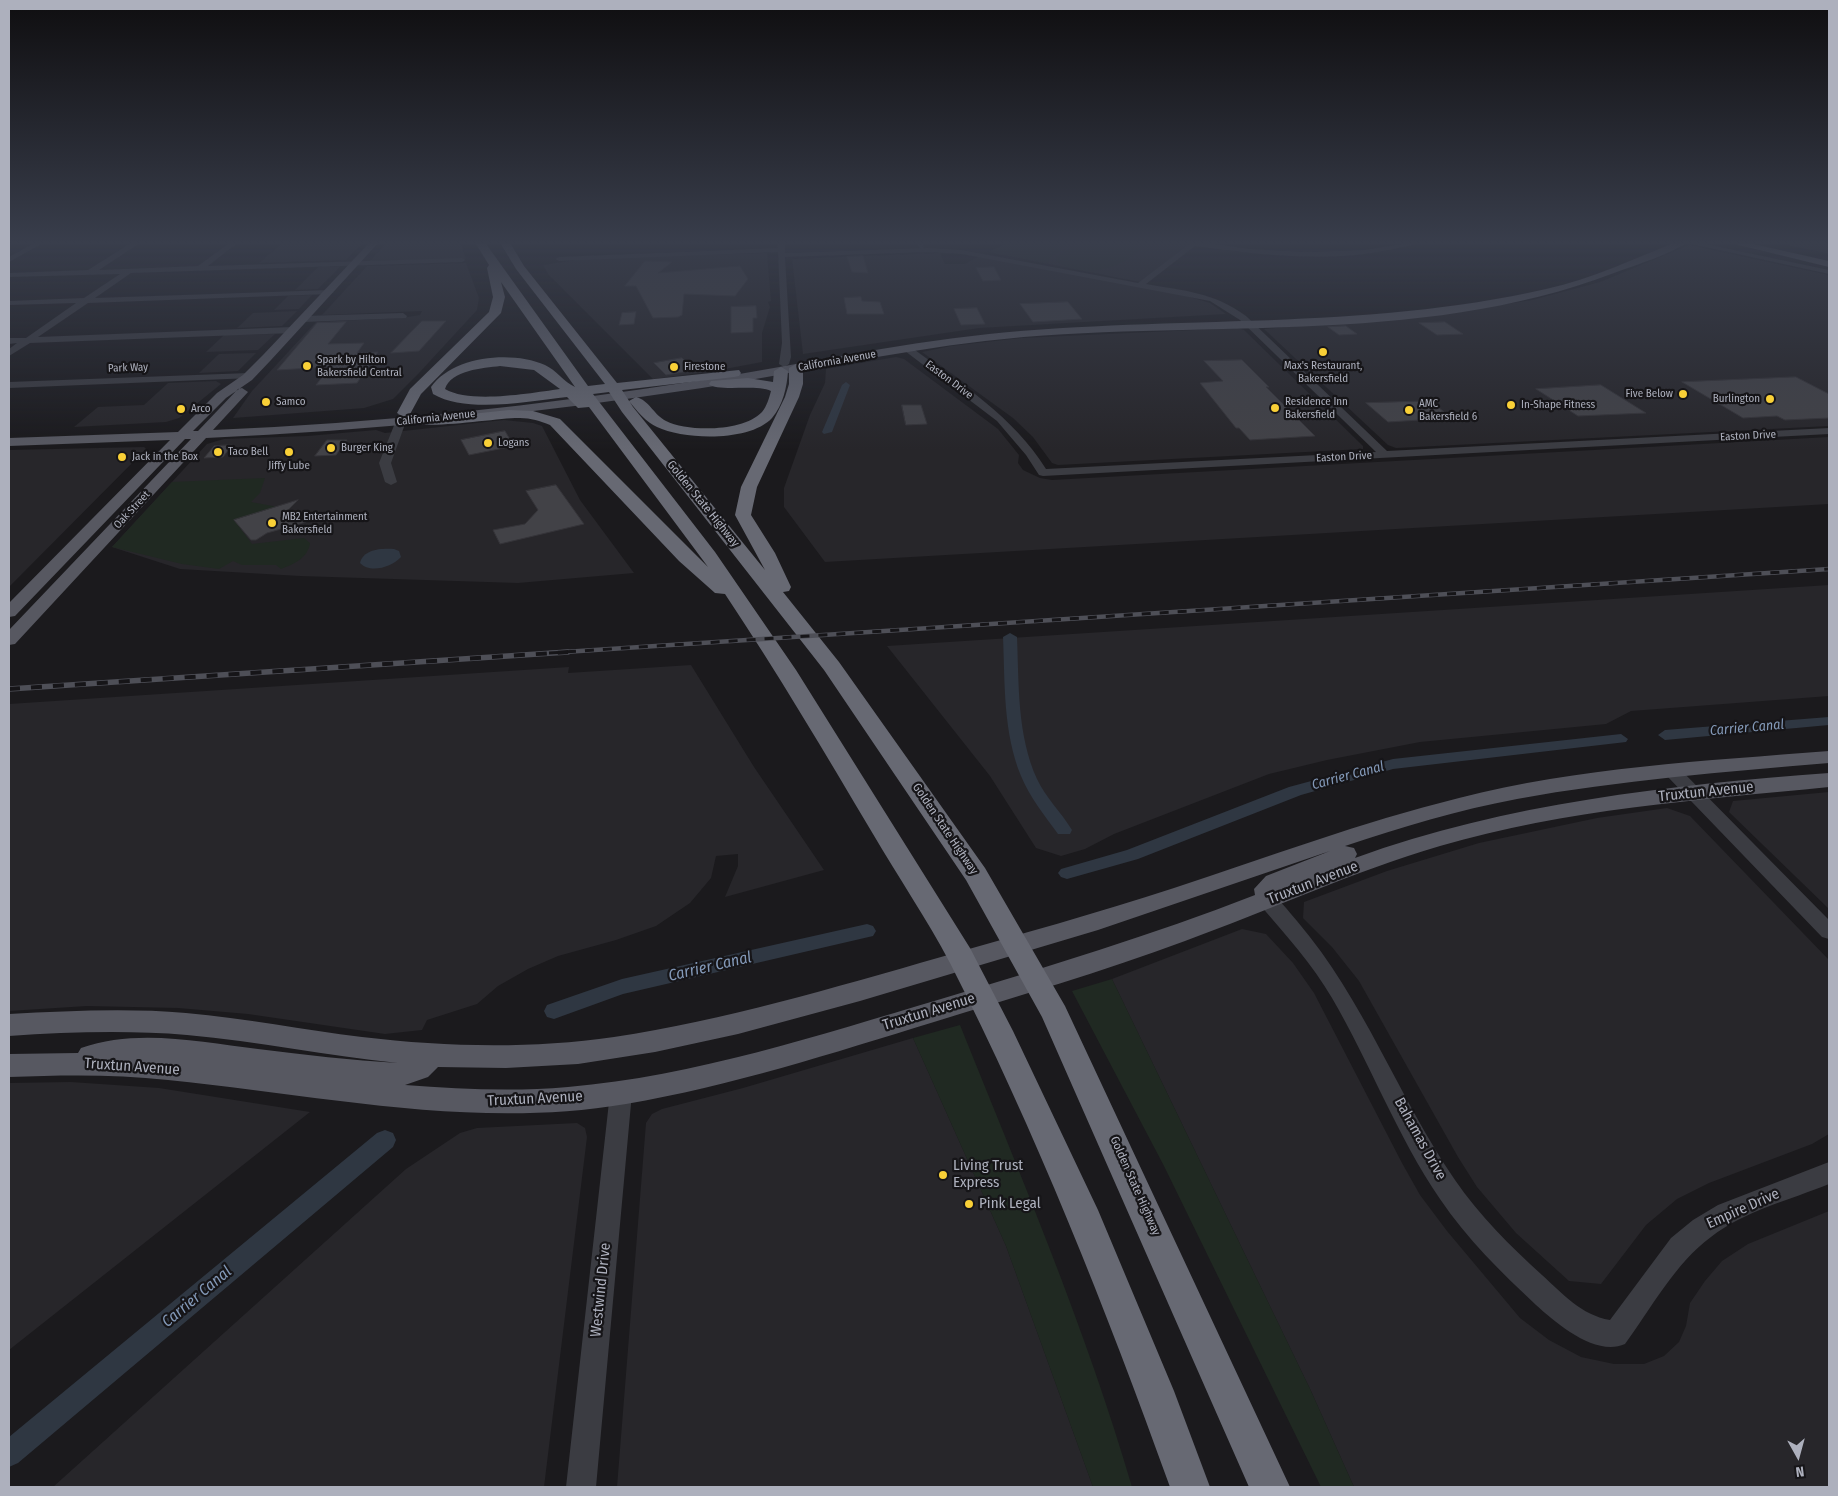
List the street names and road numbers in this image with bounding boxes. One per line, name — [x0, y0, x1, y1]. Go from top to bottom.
street label: California Avenue — [797, 348, 877, 374]
street label: Easton Drive — [923, 358, 975, 402]
street label: Park Way — [108, 361, 148, 375]
street label: California Avenue — [396, 407, 476, 429]
street label: Easton Drive — [1720, 428, 1776, 444]
street label: Easton Drive — [1316, 449, 1372, 465]
street label: Golden State Highway — [664, 458, 742, 550]
street label: Oak Street — [111, 488, 153, 532]
street label: Truxtun Avenue — [1658, 778, 1754, 806]
street label: Golden State Highway — [909, 781, 981, 877]
street label: Truxtun Avenue — [1265, 858, 1361, 908]
street label: Truxtun Avenue — [881, 989, 977, 1035]
street label: Truxtun Avenue — [84, 1055, 180, 1079]
street label: Truxtun Avenue — [487, 1088, 583, 1110]
street label: Bahamas Drive — [1390, 1095, 1450, 1183]
street label: Golden State Highway — [1107, 1134, 1163, 1238]
street label: Empire Drive — [1704, 1185, 1782, 1233]
street label: Westwind Drive — [587, 1242, 615, 1338]

